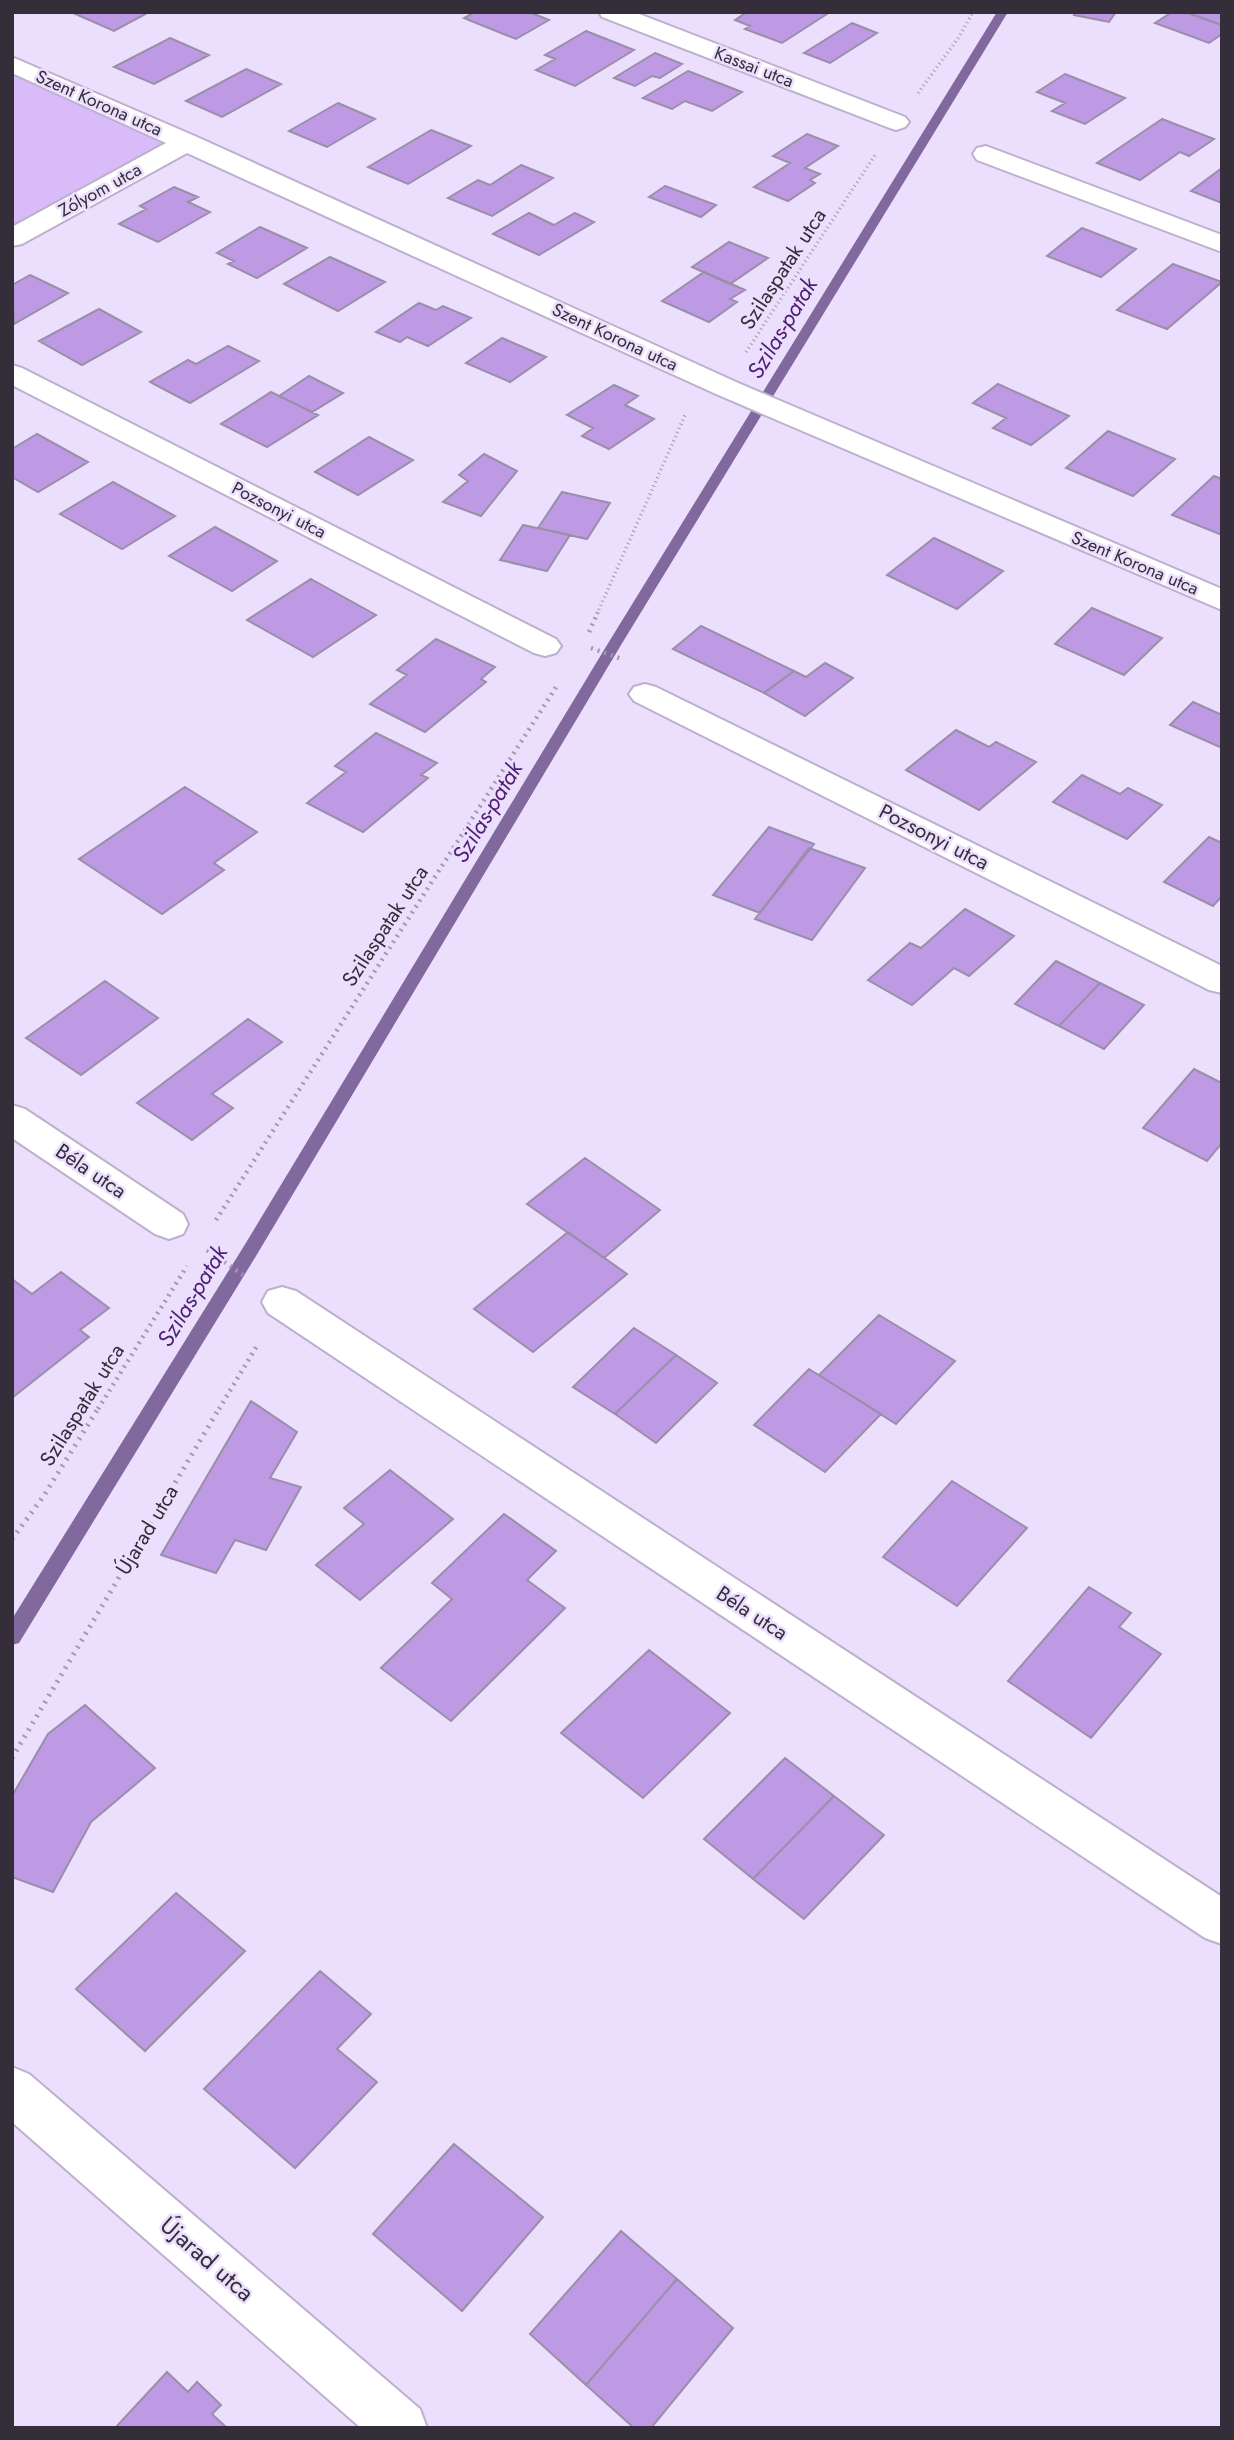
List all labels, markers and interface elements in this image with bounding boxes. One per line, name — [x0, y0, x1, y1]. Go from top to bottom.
street label: Kassai utca — [711, 40, 797, 94]
street label: Szent Korona utca — [32, 63, 166, 143]
street label: Zólyom utca — [54, 157, 146, 223]
street label: Szilaspatak utca — [733, 203, 833, 335]
water label: Szilas-patak — [738, 270, 826, 385]
street label: Szent Korona utca — [548, 296, 682, 378]
street label: Pozsonyi utca — [227, 475, 331, 545]
street label: Szent Korona utca — [1067, 524, 1203, 602]
water label: Szilas-patak — [443, 754, 531, 869]
street label: Pozsonyi utca — [874, 796, 994, 878]
street label: Szilaspatak utca — [335, 860, 435, 992]
street label: Béla utca — [49, 1136, 133, 1206]
water label: Szilas-patak — [148, 1238, 236, 1353]
street label: Szilaspatak utca — [32, 1338, 132, 1472]
street label: Újarad utca — [108, 1479, 186, 1581]
street label: Béla utca — [710, 1579, 794, 1647]
street label: Újarad utca — [153, 2208, 262, 2309]

